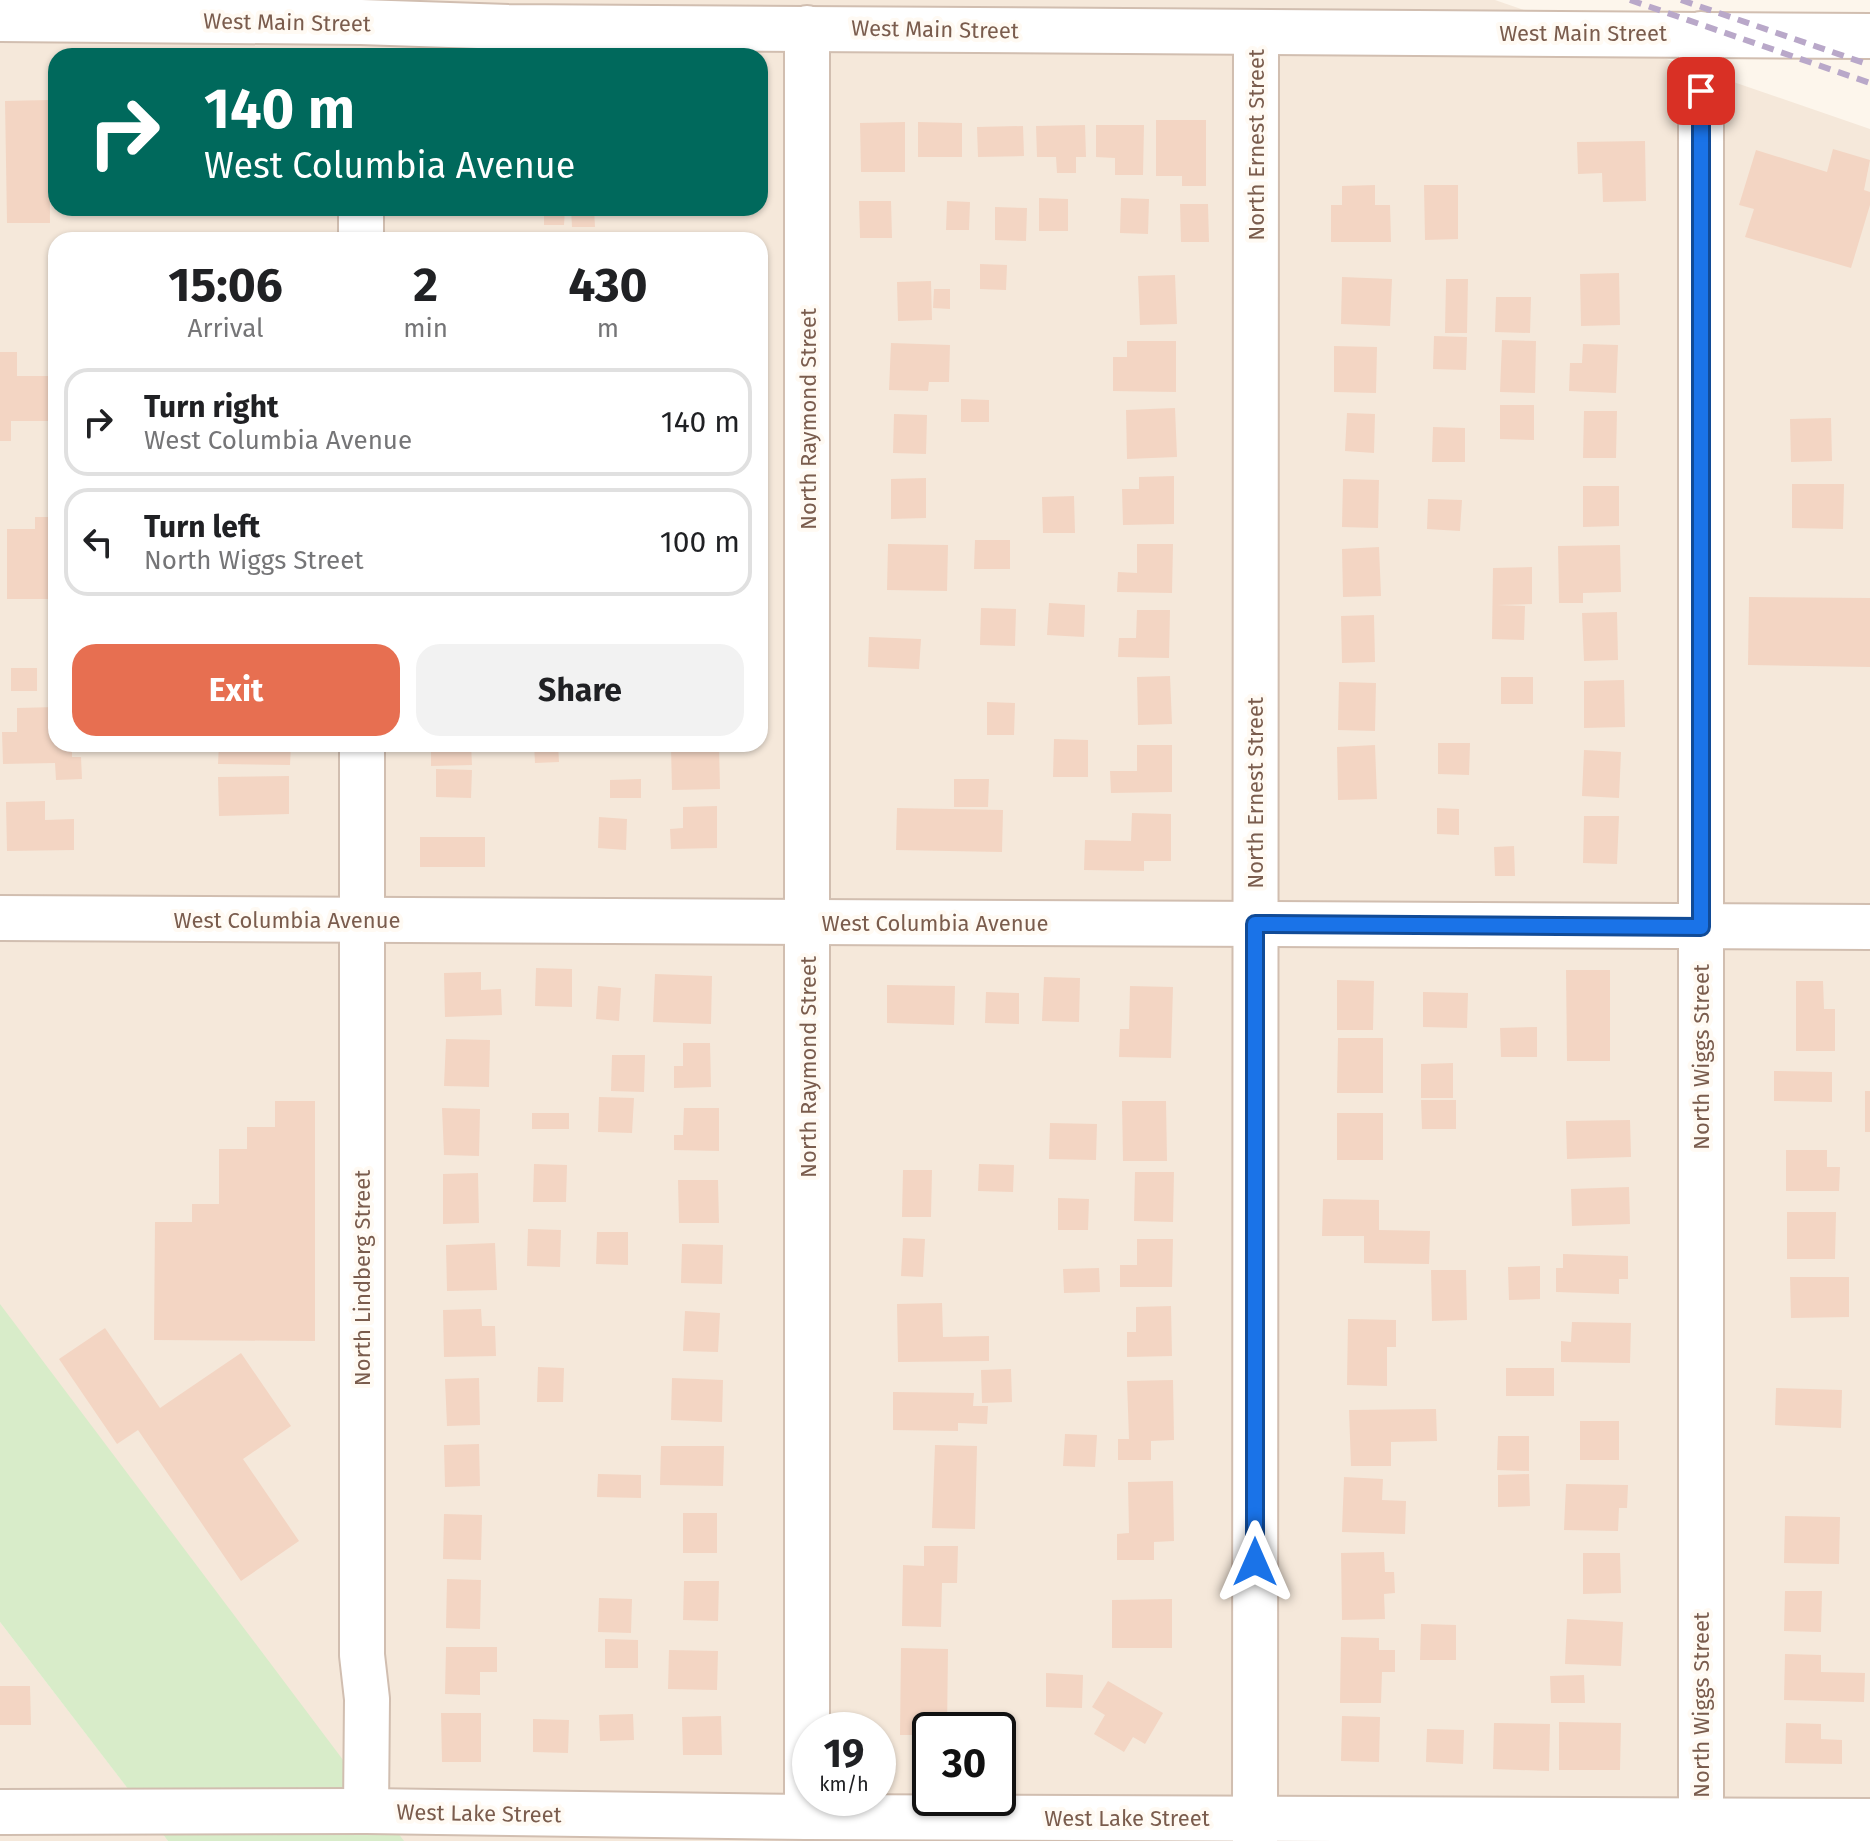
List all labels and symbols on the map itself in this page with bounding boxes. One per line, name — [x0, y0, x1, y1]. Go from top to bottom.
street label: West Main Street — [203, 8, 371, 37]
street label: West Main Street — [851, 15, 1019, 44]
street label: West Main Street — [1499, 20, 1667, 47]
street label: North Ernest Street — [1243, 49, 1270, 241]
pin — [1667, 57, 1735, 125]
street label: North Raymond Street — [795, 308, 822, 530]
street label: North Ernest Street — [1242, 697, 1269, 889]
street label: West Columbia Avenue — [174, 907, 400, 934]
street label: West Columbia Avenue — [822, 910, 1048, 937]
street label: North Raymond Street — [795, 956, 822, 1178]
street label: North Wiggs Street — [1688, 964, 1715, 1150]
street label: North Lindberg Street — [349, 1170, 376, 1386]
position arrow — [1213, 1520, 1297, 1604]
street label: North Wiggs Street — [1688, 1612, 1715, 1798]
speed limit sign: 30 — [912, 1712, 1016, 1816]
street label: West Lake Street — [396, 1799, 562, 1828]
street label: West Lake Street — [1044, 1805, 1210, 1832]

